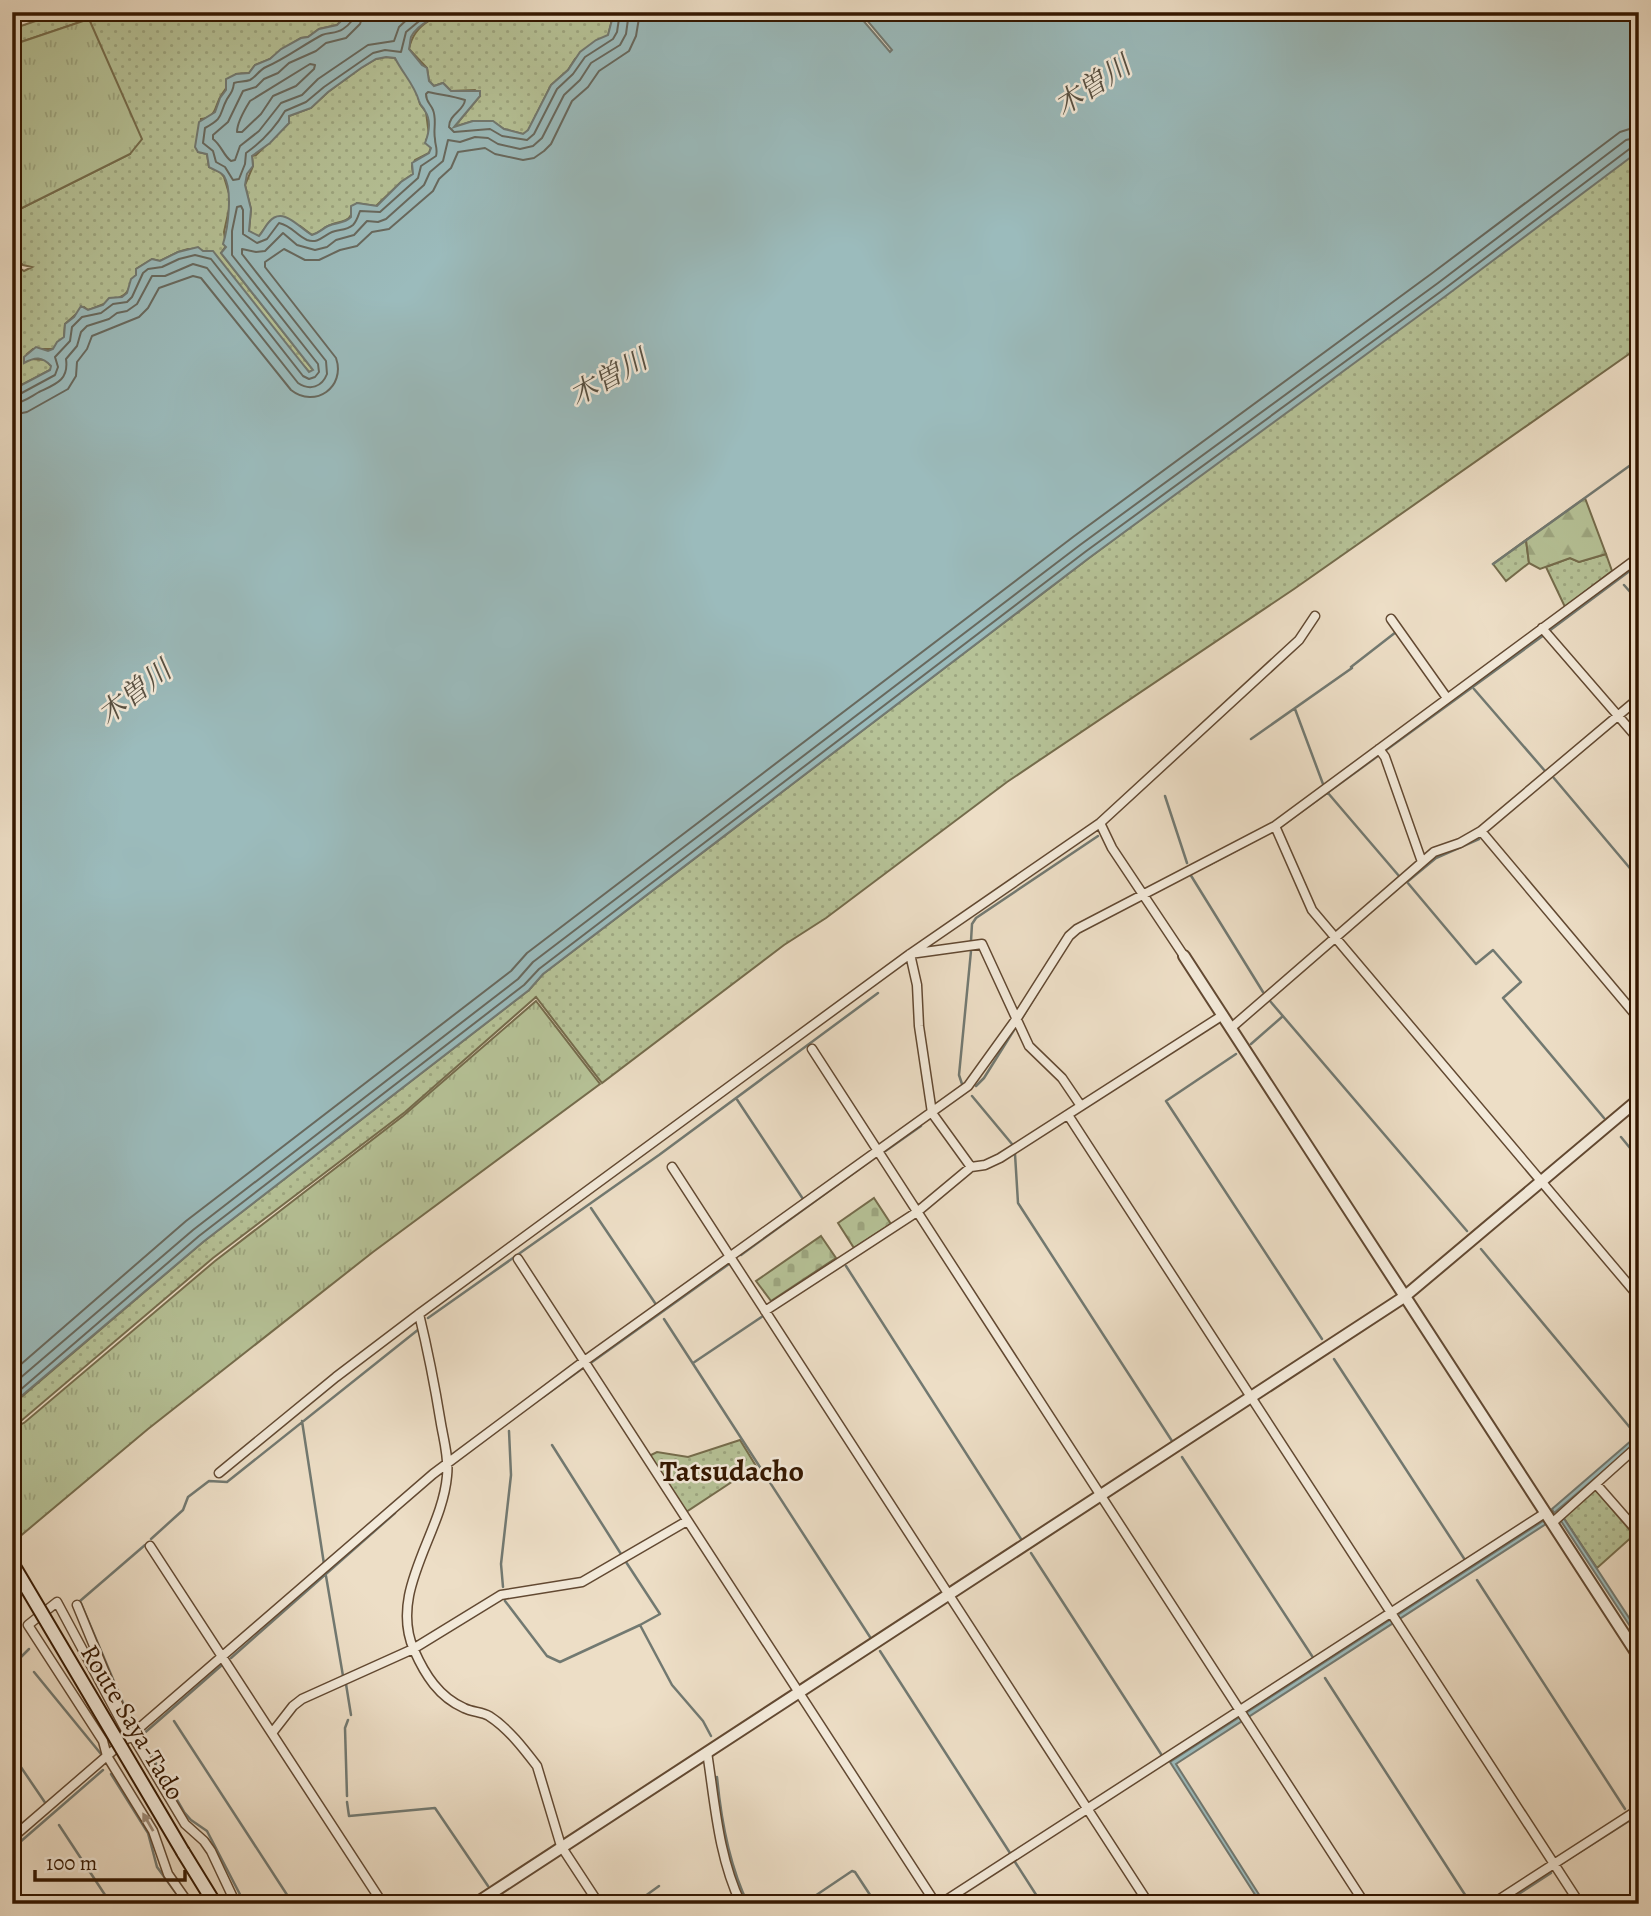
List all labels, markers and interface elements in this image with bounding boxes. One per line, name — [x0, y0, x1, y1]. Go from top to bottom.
water label: 木曽川 — [1047, 45, 1141, 125]
water label: 木曽川 — [563, 339, 657, 415]
water label: 木曽川 — [90, 650, 182, 734]
district label: Tatsudacho — [660, 1451, 804, 1491]
street label: Route Saya-Tado — [72, 1638, 193, 1807]
one-way arrow — [141, 1812, 154, 1831]
scale bar — [35, 1839, 186, 1883]
text: 100 m — [46, 1849, 97, 1877]

